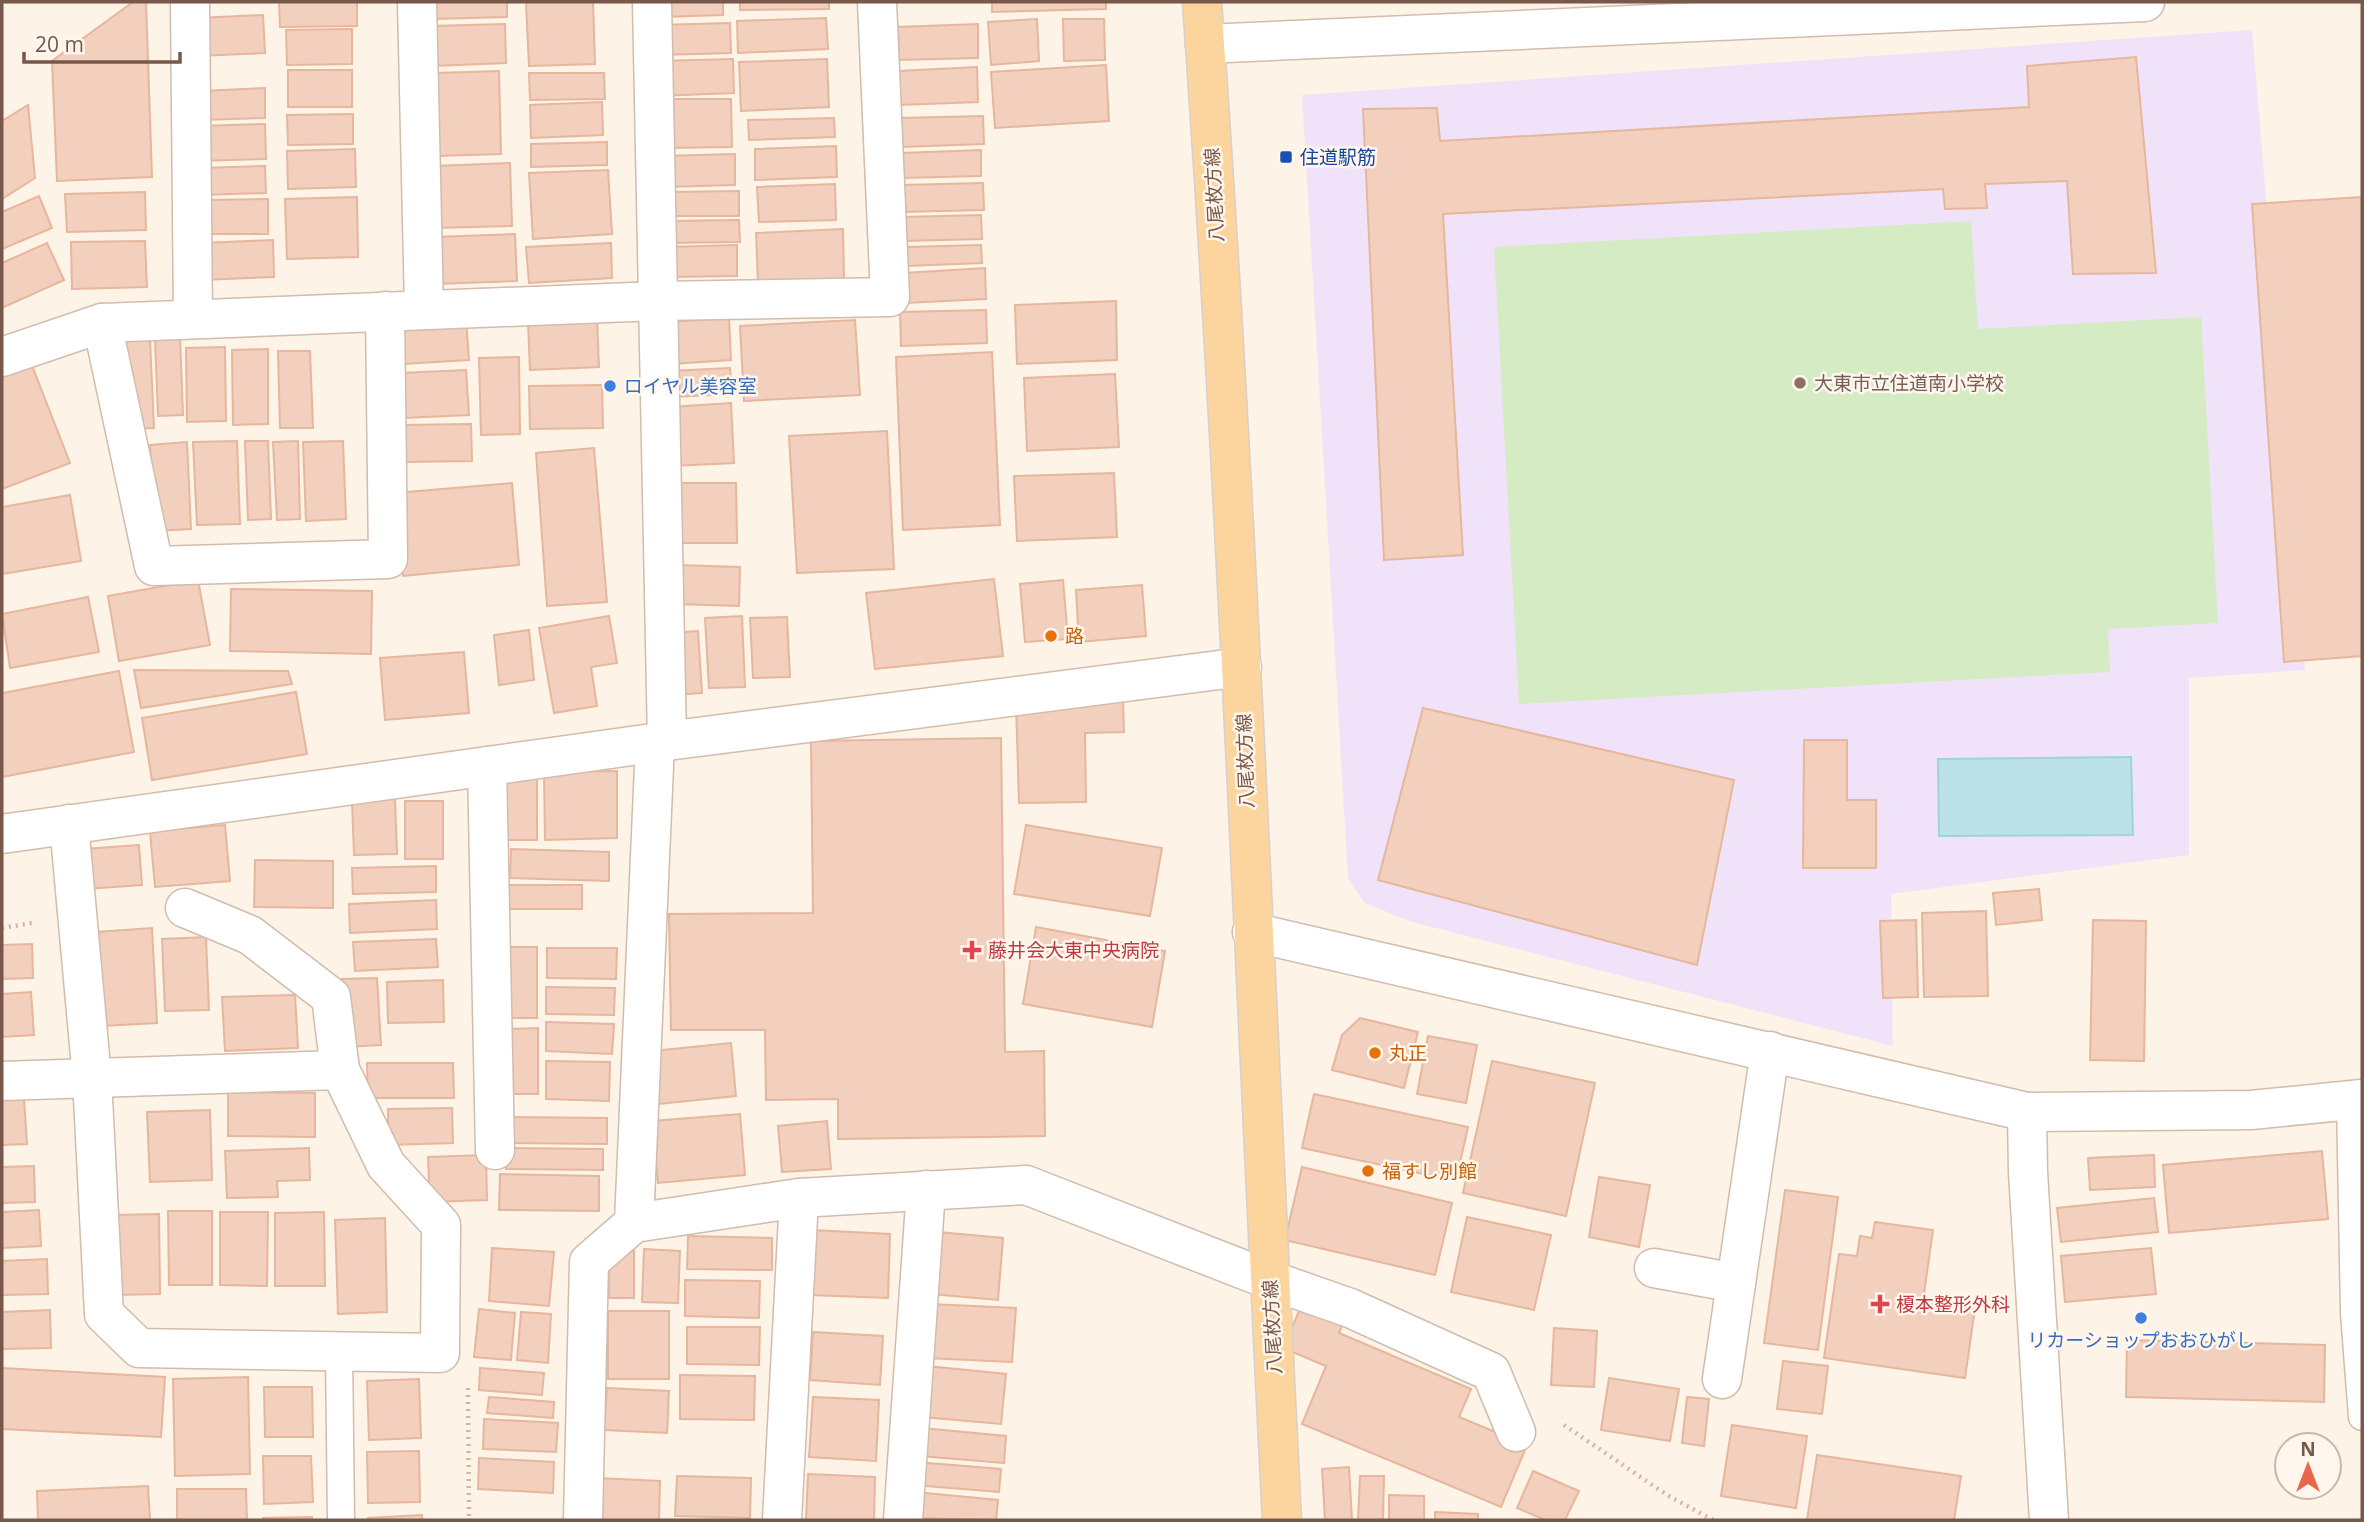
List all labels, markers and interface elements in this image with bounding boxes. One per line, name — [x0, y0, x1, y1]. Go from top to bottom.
scale bar — [24, 21, 180, 65]
text: 20 m — [35, 30, 84, 58]
place label: 住道駅筋 — [1300, 144, 1376, 170]
street label: 八尾枚方線 — [1199, 147, 1229, 243]
marker: 住道駅筋 — [1278, 149, 1294, 165]
place label: 大東市立住道南小学校 — [1814, 370, 2004, 396]
place label: ロイヤル美容室 — [624, 373, 756, 399]
marker: 大東市立住道南小学校 — [1792, 375, 1808, 391]
marker: ロイヤル美容室 — [602, 378, 618, 394]
place label: 路 — [1065, 623, 1084, 649]
marker: 路 — [1043, 628, 1059, 644]
street label: 八尾枚方線 — [1230, 713, 1260, 809]
place label: 藤井会大東中央病院 — [988, 937, 1159, 963]
marker: 藤井会大東中央病院 — [962, 940, 982, 960]
place label: 丸正 — [1389, 1040, 1427, 1066]
marker: 丸正 — [1367, 1045, 1383, 1061]
place label: 福すし別館 — [1382, 1158, 1477, 1184]
marker: 福すし別館 — [1360, 1163, 1376, 1179]
street label: 八尾枚方線 — [1257, 1279, 1287, 1375]
place label: 榎本整形外科 — [1896, 1291, 2010, 1317]
marker: 榎本整形外科 — [1870, 1294, 1890, 1314]
marker: リカーショップおおひがし — [2133, 1310, 2149, 1326]
place label: リカーショップおおひがし — [2027, 1327, 2255, 1353]
north arrow — [2273, 1431, 2343, 1501]
text: N — [2300, 1436, 2316, 1462]

